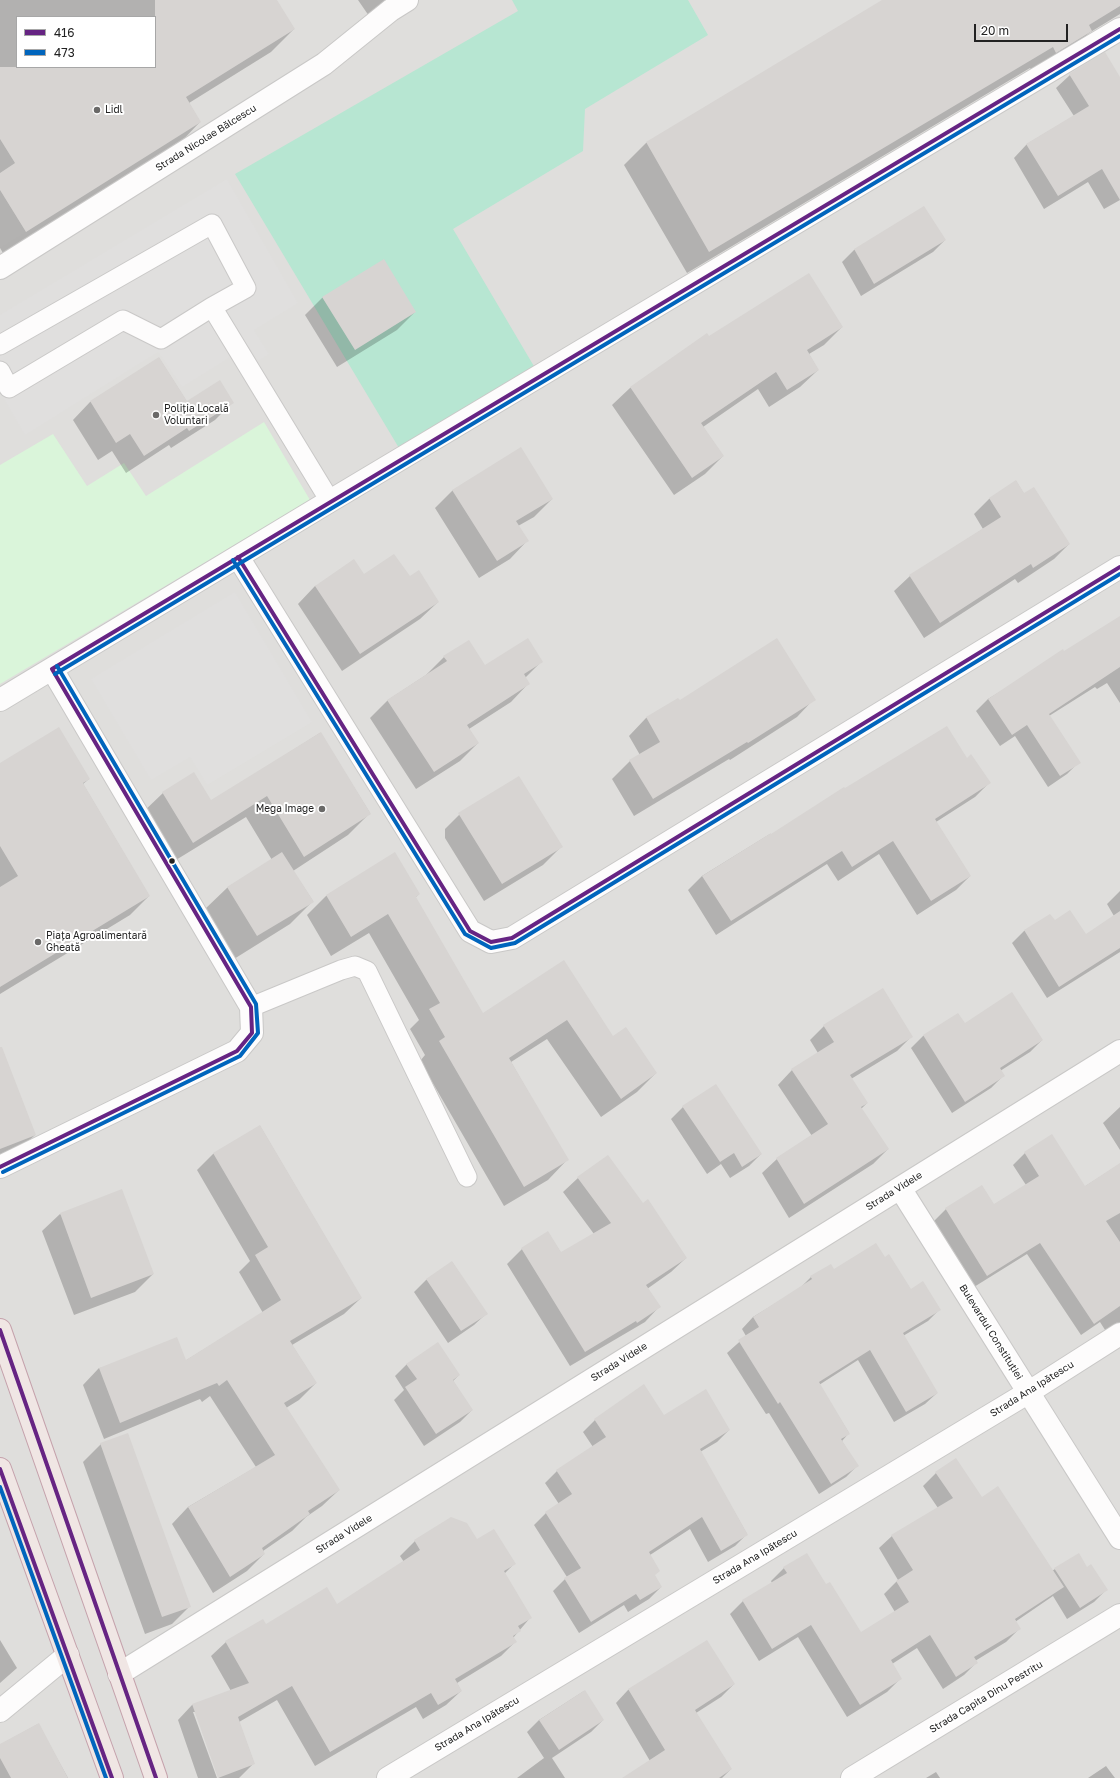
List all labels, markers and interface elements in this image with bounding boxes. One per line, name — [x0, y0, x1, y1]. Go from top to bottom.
legend — [16, 16, 156, 68]
scale bar — [976, 16, 1070, 42]
text: 20 m — [981, 23, 1009, 38]
text: 416 — [54, 25, 74, 40]
text: 473 — [54, 45, 75, 60]
street label: Strada Nicolae Bălcescu — [153, 102, 259, 174]
place label: Lidl — [105, 104, 123, 116]
marker: Lidl — [92, 105, 102, 115]
place label: Poliția Locală Voluntari — [164, 403, 229, 426]
marker: Poliția Locală Voluntari — [151, 410, 161, 420]
place label: Mega Image — [256, 803, 314, 815]
marker: Mega Image — [317, 804, 327, 814]
unlabelled marker — [167, 856, 177, 866]
place label: Piața Agroalimentară Gheată — [46, 930, 147, 954]
marker: Piața Agroalimentară Gheată — [33, 937, 43, 947]
street label: Strada Videle — [864, 1169, 924, 1213]
street label: Bulevardul Constituției — [957, 1282, 1025, 1382]
street label: Strada Videle — [589, 1340, 649, 1384]
street label: Strada Ana Ipătescu — [988, 1358, 1076, 1420]
street label: Strada Videle — [314, 1512, 374, 1556]
street label: Strada Ana Ipătescu — [711, 1527, 799, 1587]
street label: Strada Capita Dinu Pestritu — [927, 1658, 1045, 1736]
street label: Strada Ana Ipătescu — [433, 1694, 521, 1754]

